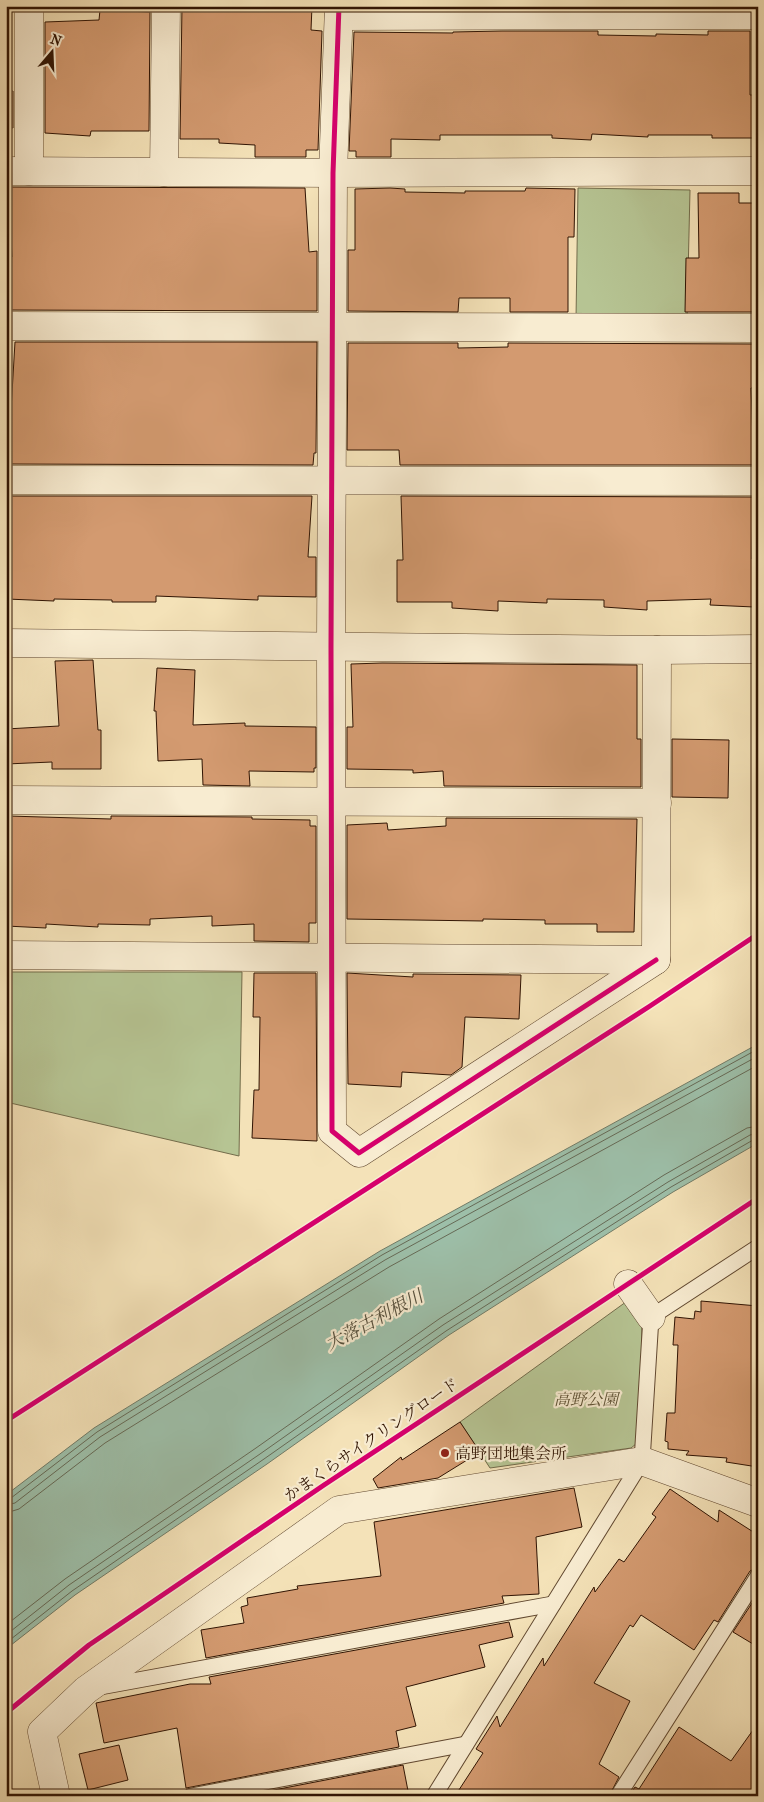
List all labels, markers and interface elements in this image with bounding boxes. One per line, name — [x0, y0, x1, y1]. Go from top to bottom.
north arrow — [28, 28, 78, 78]
text: N — [48, 30, 64, 50]
water label: 大落古利根川 — [322, 1285, 429, 1355]
street label: かまくらサイクリングロード — [280, 1374, 462, 1505]
park label: 高野公園 — [554, 1390, 621, 1409]
place label: 高野団地集会所 — [455, 1444, 567, 1463]
marker: 高野団地集会所 — [439, 1447, 451, 1459]

